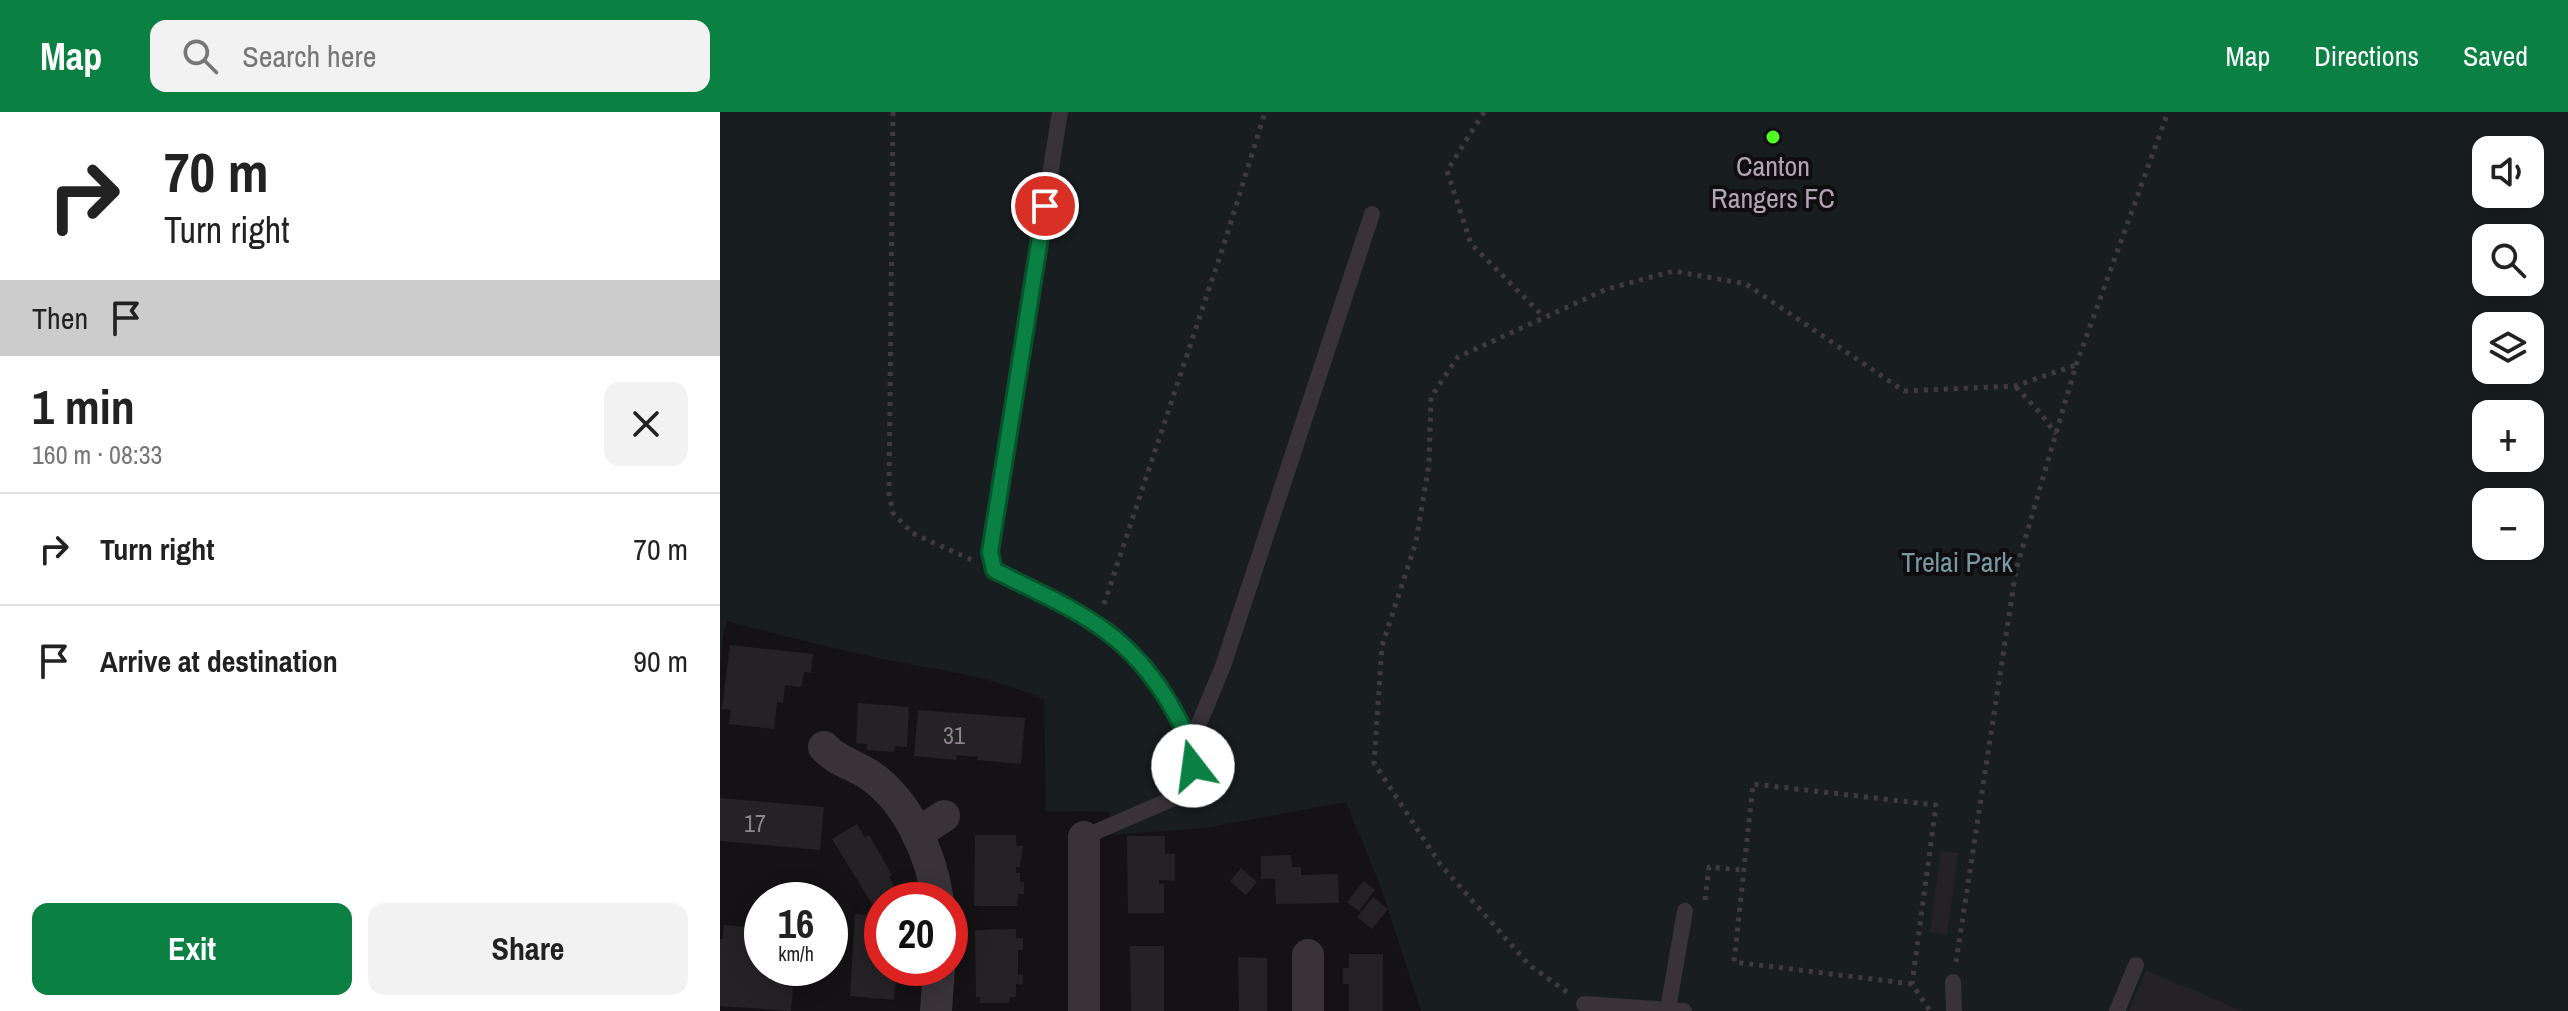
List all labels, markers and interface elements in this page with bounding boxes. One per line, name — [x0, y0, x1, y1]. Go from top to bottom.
search box — [150, 20, 710, 92]
text: Map — [40, 31, 102, 82]
icon: search — [178, 34, 222, 78]
text: Search here — [242, 36, 376, 76]
text: Map — [2226, 37, 2270, 75]
text: Directions — [2314, 37, 2419, 75]
text: Saved — [2463, 37, 2528, 75]
marker: Canton Rangers FC — [1764, 128, 1782, 146]
text: 70 m — [164, 134, 269, 209]
map controls — [2472, 136, 2544, 560]
button: sound — [2472, 136, 2544, 208]
icon: right — [32, 144, 136, 248]
place label: Canton Rangers FC — [1711, 147, 1835, 217]
pin — [1011, 172, 1079, 240]
icon: arrive — [1023, 184, 1067, 228]
text: Turn right — [164, 206, 289, 254]
button: search — [2472, 224, 2544, 296]
icon: arrive — [104, 296, 148, 340]
text: Then — [32, 298, 88, 338]
button: layers — [2472, 312, 2544, 384]
text: 1 min — [32, 374, 135, 439]
button: close — [604, 382, 688, 466]
button: + — [2472, 400, 2544, 472]
text: 160 m · 08:33 — [32, 437, 162, 472]
button: − — [2472, 488, 2544, 560]
icon: right — [32, 527, 76, 571]
text: Turn right — [100, 529, 214, 569]
text: 70 m — [633, 529, 688, 569]
park label: Trelai Park — [1901, 543, 2013, 581]
icon: arrive — [32, 639, 76, 683]
text: Arrive at destination — [100, 641, 338, 681]
text: 90 m — [633, 641, 688, 681]
house number: 31 — [943, 719, 965, 751]
position arrow — [1151, 724, 1235, 808]
house number: 17 — [744, 807, 766, 839]
speed limit sign: 20 — [864, 882, 968, 986]
text: 16 — [778, 897, 814, 950]
button: Exit — [32, 903, 352, 995]
button: Share — [368, 903, 688, 995]
text: km/h — [778, 940, 814, 967]

